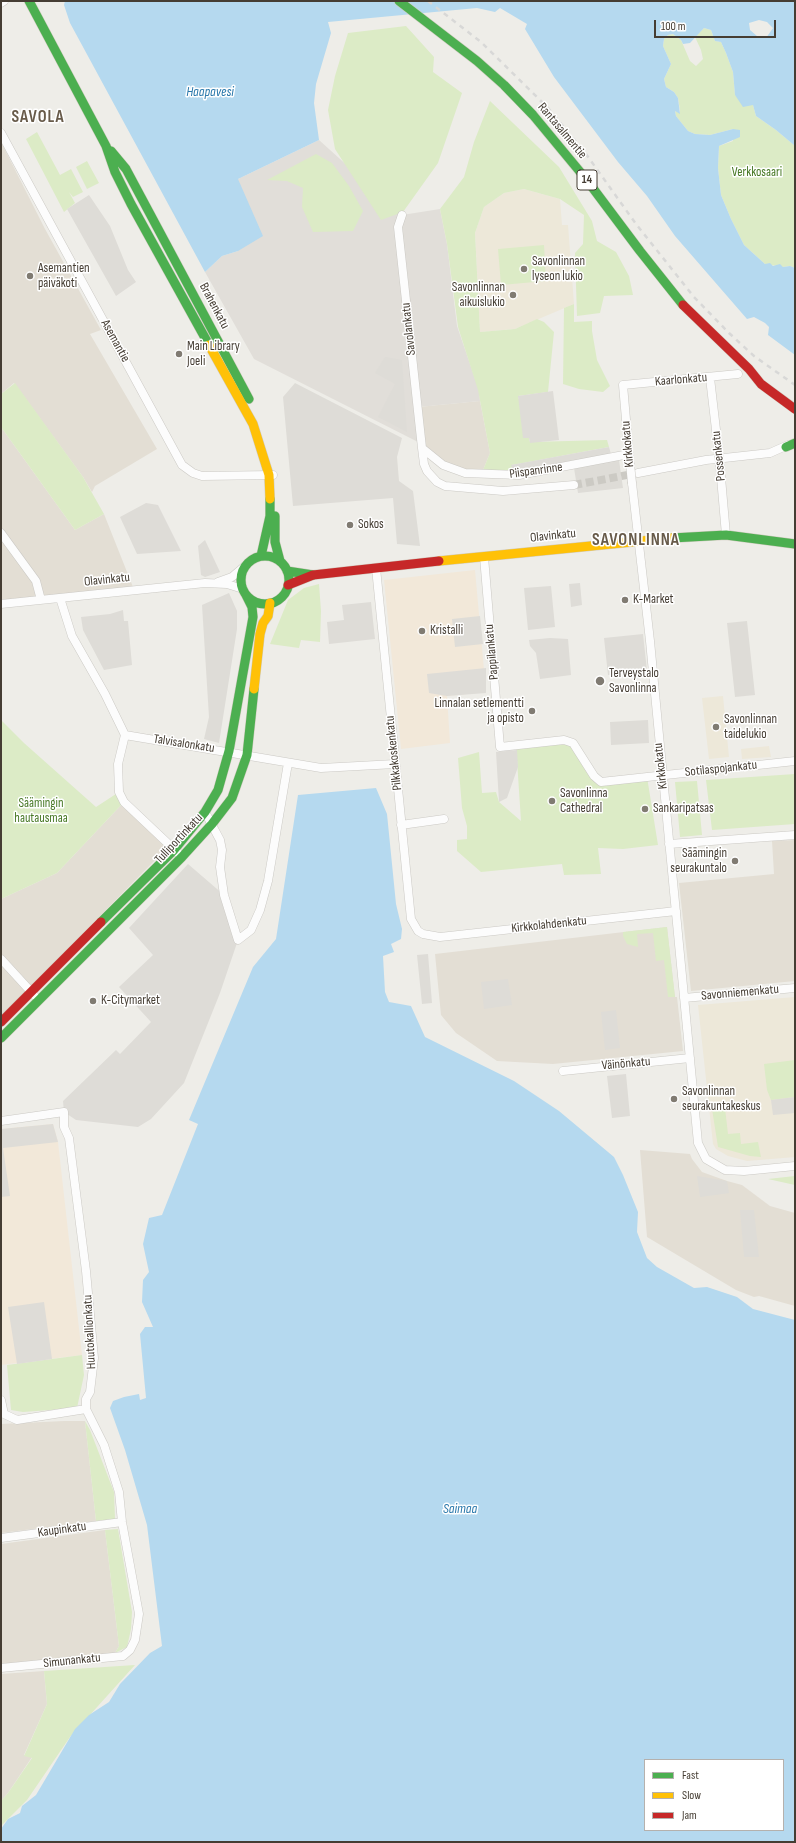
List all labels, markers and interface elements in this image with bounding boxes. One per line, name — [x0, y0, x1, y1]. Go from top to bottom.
scale bar — [656, 12, 778, 38]
text: 100 m — [661, 19, 686, 34]
water label: Haapavesi — [186, 84, 234, 100]
street label: Rantasalmentie — [534, 100, 590, 162]
district label: SAVOLA — [11, 108, 65, 128]
park label: Verkkosaari — [732, 165, 782, 181]
road number: 14 — [577, 170, 597, 190]
place label: Savonlinnan lyseon lukio — [532, 254, 585, 285]
place label: Asemantien päiväkoti — [38, 261, 90, 292]
marker: Savonlinnan lyseon lukio — [519, 264, 529, 274]
marker: Asemantien päiväkoti — [25, 271, 35, 281]
street label: Brahenkatu — [195, 280, 233, 332]
place label: Savonlinnan aikuislukio — [452, 280, 505, 311]
marker: Savonlinnan aikuislukio — [508, 290, 518, 300]
street label: Savolankatu — [398, 302, 420, 356]
street label: Asemantie — [97, 317, 133, 365]
place label: Main Library Joeli — [187, 339, 240, 370]
marker: Main Library Joeli — [174, 349, 184, 359]
street label: Kaarlonkatu — [654, 370, 708, 390]
street label: Kirkkokatu — [618, 420, 638, 468]
street label: Possenkatu — [709, 430, 729, 482]
street label: Piispanrinne — [508, 460, 564, 482]
place label: Sokos — [358, 517, 384, 533]
marker: Sokos — [345, 520, 355, 530]
street label: Olavinkatu — [529, 526, 577, 546]
district label: SAVONLINNA — [592, 531, 680, 551]
street label: Olavinkatu — [83, 570, 131, 590]
place label: K-Market — [633, 592, 674, 608]
marker: K-Market — [620, 595, 630, 605]
place label: Kristalli — [430, 623, 463, 639]
street label: Pappilankatu — [482, 623, 502, 681]
marker: Kristalli — [417, 626, 427, 636]
place label: Terveystalo Savonlinna — [609, 666, 659, 697]
marker: Terveystalo Savonlinna — [594, 675, 606, 687]
place label: Linnalan setlementti ja opisto — [435, 696, 524, 727]
marker: Linnalan setlementti ja opisto — [527, 706, 537, 716]
place label: Savonlinnan taidelukio — [724, 712, 777, 743]
street label: Pilkkakoskenkatu — [382, 715, 406, 791]
marker: Savonlinnan taidelukio — [711, 722, 721, 732]
street label: Talvisalonkatu — [152, 731, 216, 757]
street label: Kirkkokatu — [651, 742, 671, 790]
street label: Sotilaspojankatu — [684, 757, 758, 781]
place label: Savonlinna Cathedral — [560, 786, 608, 817]
park label: Säämingin hautausmaa — [14, 796, 68, 827]
marker: Savonlinna Cathedral — [547, 796, 557, 806]
place label: Sankaripatsas — [653, 801, 714, 817]
marker: Sankaripatsas — [640, 804, 650, 814]
street label: Tulliportinkatu — [152, 811, 206, 867]
place label: Säämingin seurakuntalo — [670, 846, 727, 877]
marker: Säämingin seurakuntalo — [730, 856, 740, 866]
street label: Kirkkolahdenkatu — [511, 913, 587, 937]
street label: Savonniemenkatu — [700, 982, 780, 1004]
place label: K-Citymarket — [101, 993, 160, 1009]
marker: K-Citymarket — [88, 996, 98, 1006]
street label: Väinönkatu — [601, 1054, 651, 1074]
place label: Savonlinnan seurakuntakeskus — [682, 1084, 761, 1115]
marker: Savonlinnan seurakuntakeskus — [669, 1094, 679, 1104]
street label: Huutokallionkatu — [80, 1294, 100, 1370]
water label: Saimaa — [443, 1501, 477, 1517]
street label: Kaupinkatu — [37, 1519, 87, 1541]
street label: Simunankatu — [43, 1650, 101, 1672]
legend — [644, 1759, 784, 1831]
text: Fast — [682, 1768, 699, 1783]
text: Slow — [682, 1788, 701, 1803]
text: Jam — [682, 1808, 697, 1823]

